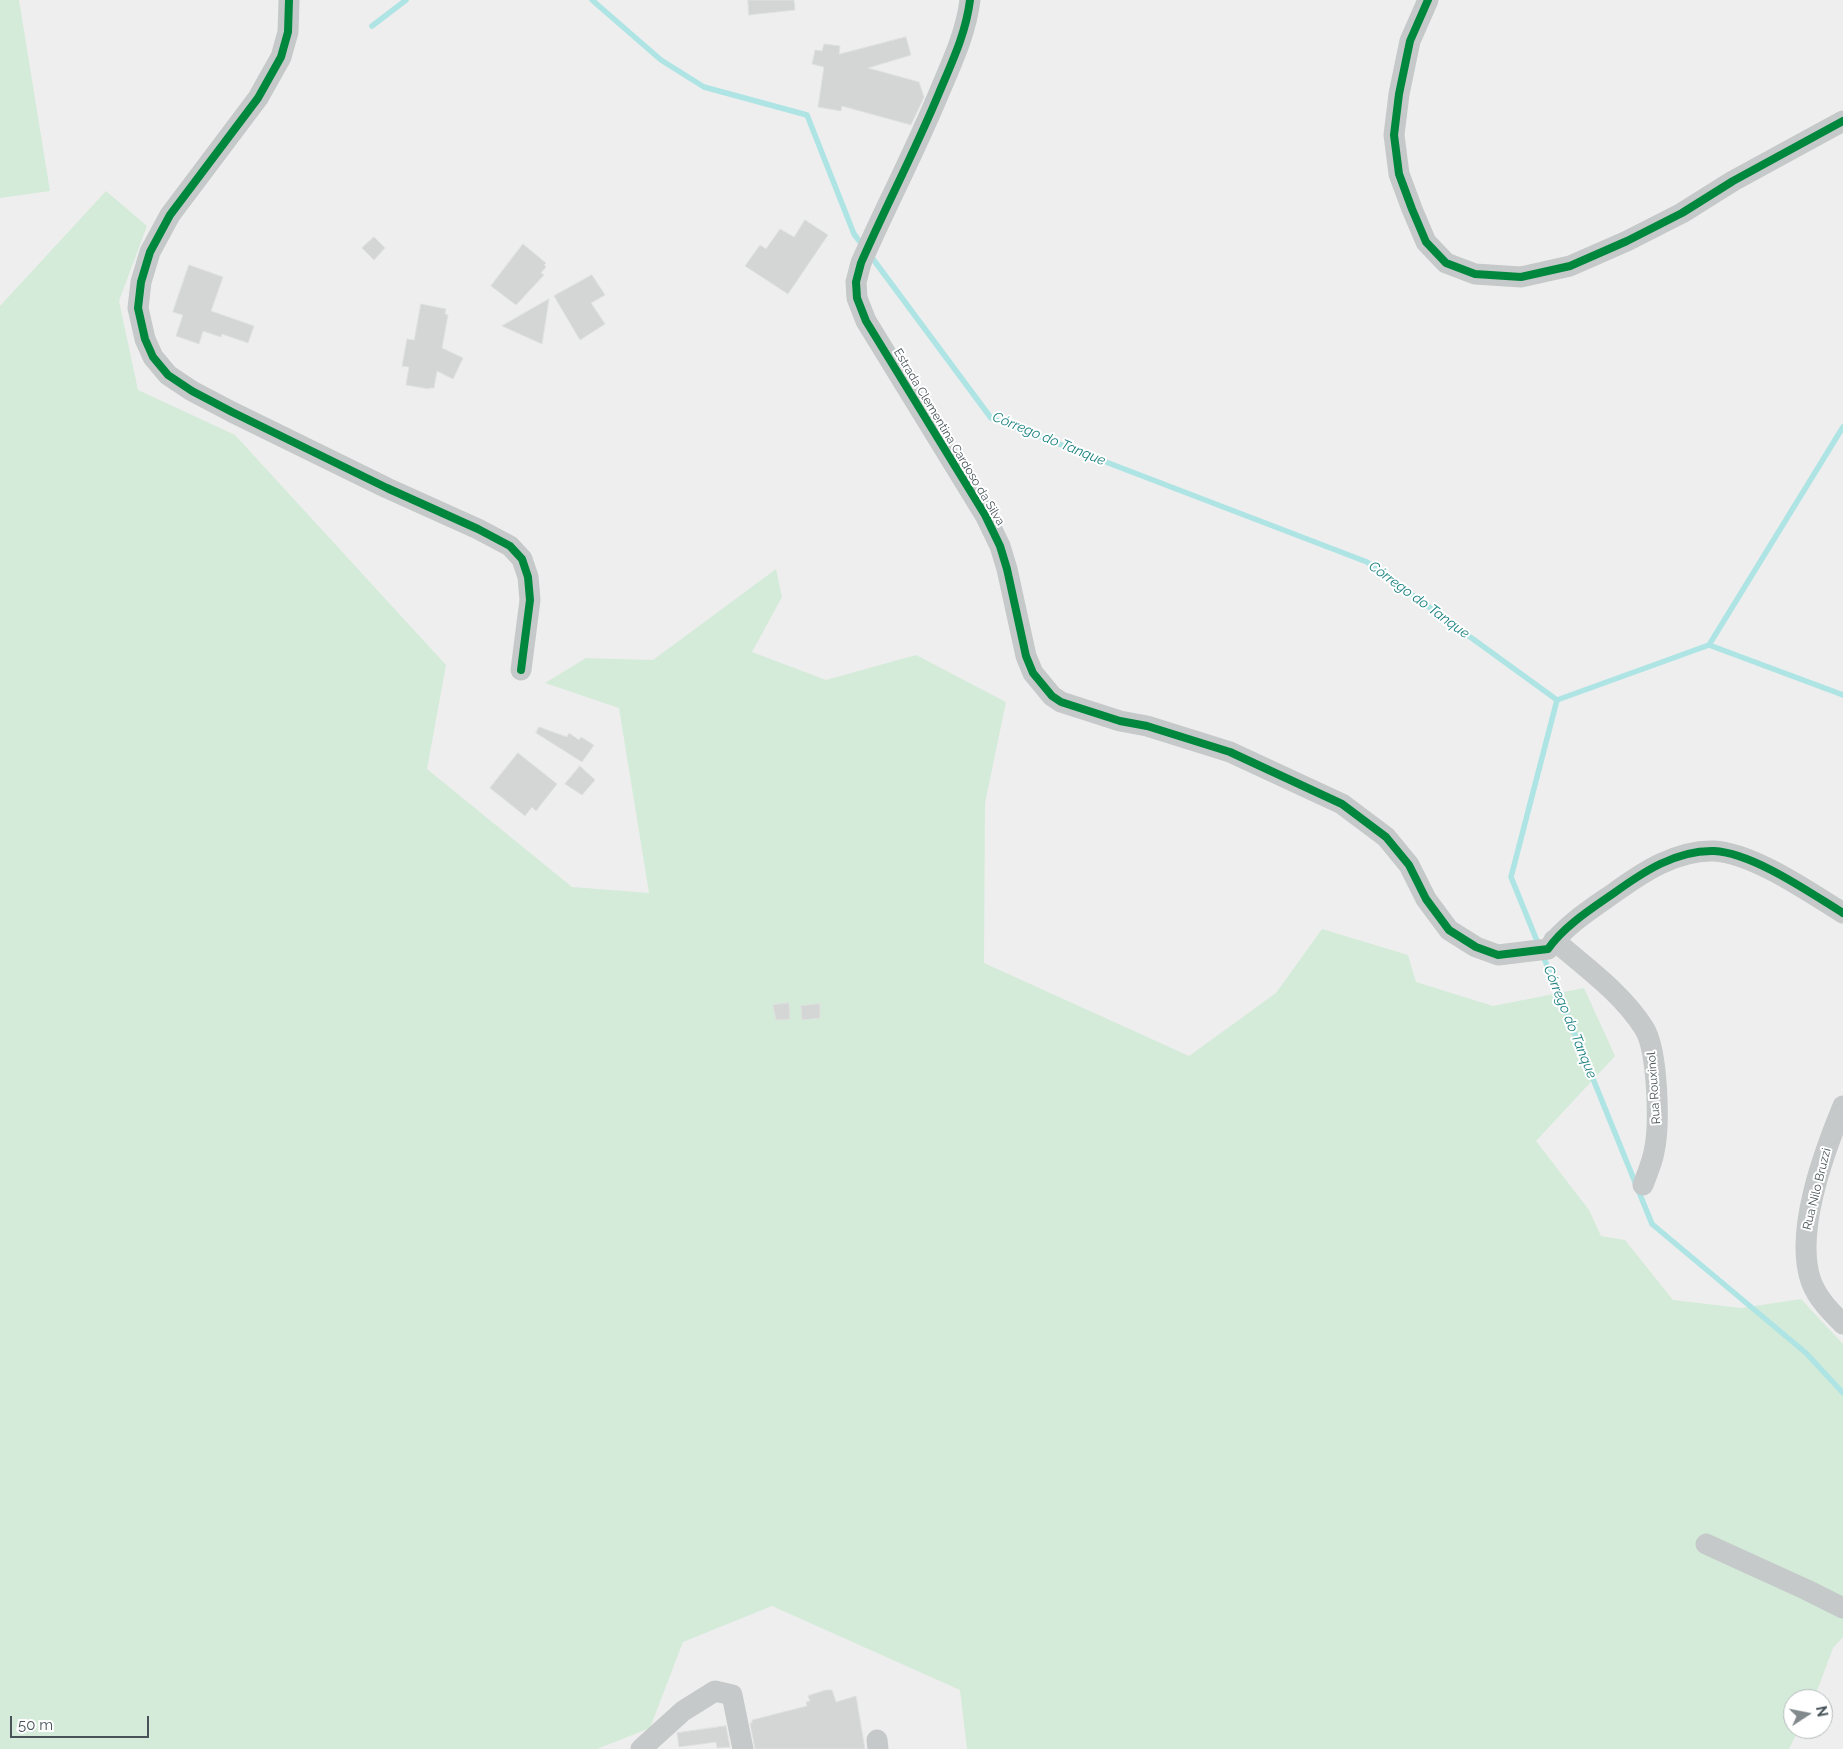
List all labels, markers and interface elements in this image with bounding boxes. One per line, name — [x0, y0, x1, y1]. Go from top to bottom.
street label: Estrada Clementina Cardoso da Silva — [890, 346, 1008, 528]
water label: Córrego do Tanque — [990, 409, 1108, 469]
water label: Córrego do Tanque — [1365, 558, 1473, 642]
water label: Córrego do Tanque — [1540, 963, 1600, 1081]
street label: Rua Rouxinol — [1644, 1051, 1664, 1125]
street label: Rua Nilo Bruzzi — [1800, 1147, 1834, 1231]
north arrow — [1783, 1689, 1833, 1739]
text: N — [1813, 1705, 1831, 1718]
scale bar — [12, 1706, 151, 1738]
text: 50 m — [18, 1716, 53, 1734]

